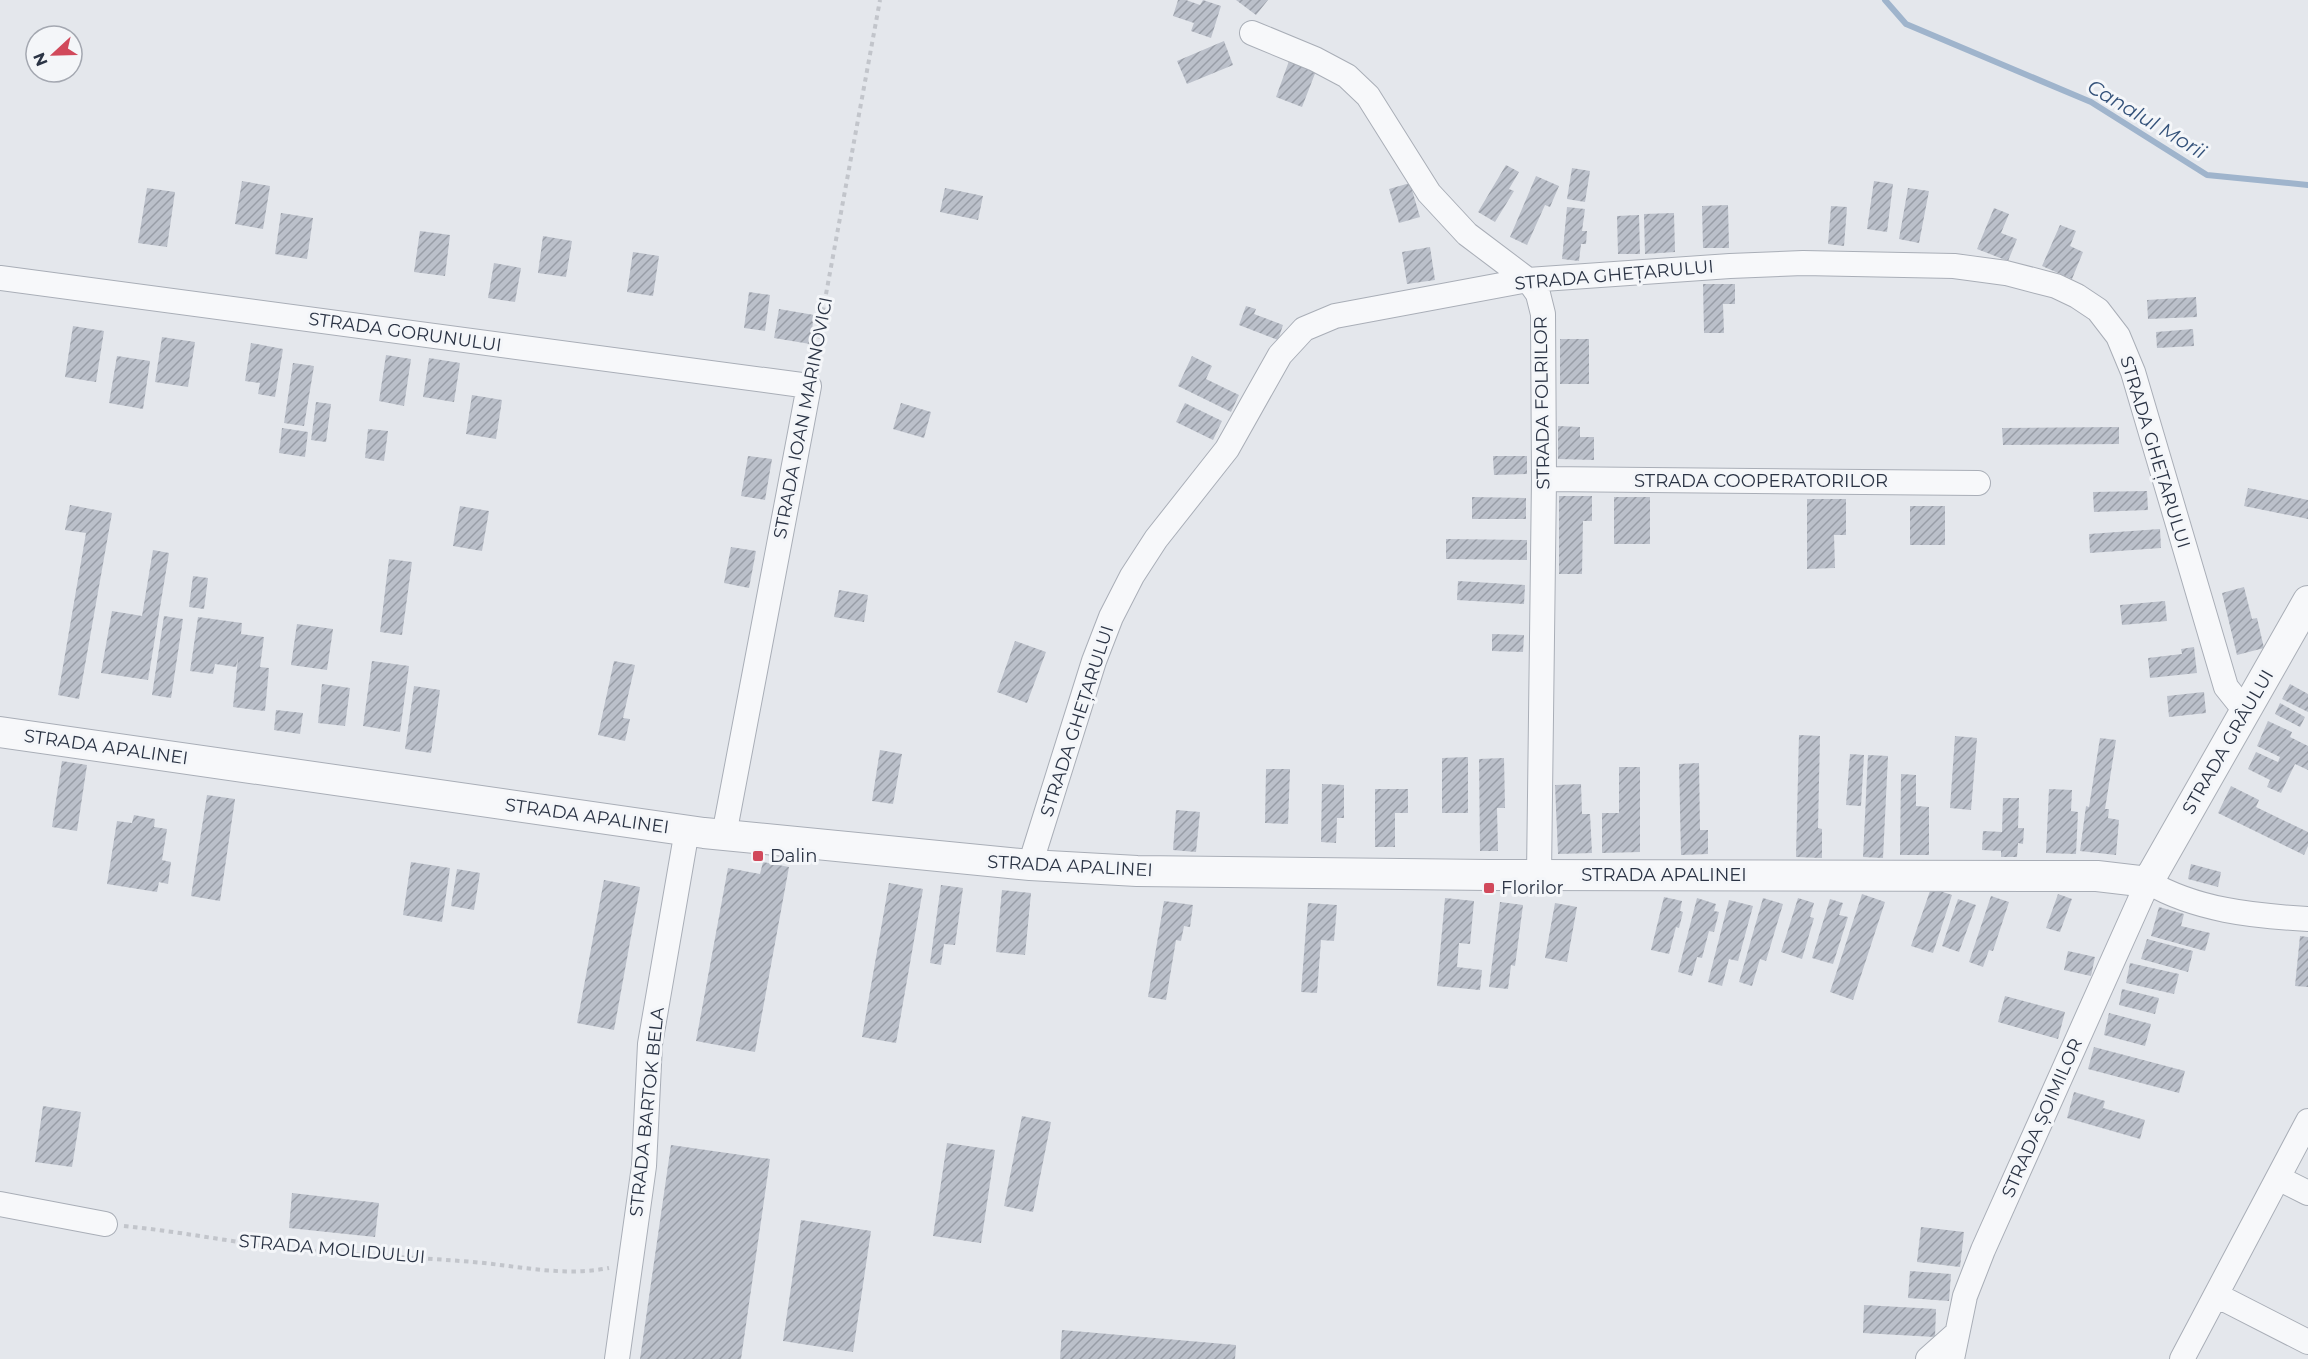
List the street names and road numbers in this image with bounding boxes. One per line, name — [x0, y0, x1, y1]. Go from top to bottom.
street label: STRADA GHEȚARULUI — [1513, 255, 1715, 296]
street label: STRADA IOAN MARINOVICI — [769, 295, 837, 541]
street label: STRADA GORUNULUI — [307, 308, 503, 356]
street label: STRADA FOLRILOR — [1529, 316, 1555, 490]
street label: STRADA GHEȚARULUI — [2114, 353, 2195, 551]
street label: STRADA COOPERATORILOR — [1634, 470, 1888, 492]
street label: STRADA GHEȚARULUI — [1036, 623, 1119, 820]
street label: STRADA GRÂULUI — [2178, 666, 2278, 818]
street label: STRADA APALINEI — [23, 725, 189, 769]
street label: STRADA APALINEI — [504, 794, 670, 838]
street label: STRADA APALINEI — [987, 851, 1153, 881]
street label: STRADA APALINEI — [1581, 864, 1747, 886]
street label: STRADA BARTOK BELA — [625, 1006, 669, 1218]
street label: STRADA ȘOIMILOR — [1997, 1035, 2088, 1202]
street label: STRADA MOLIDULUI — [238, 1230, 426, 1268]

